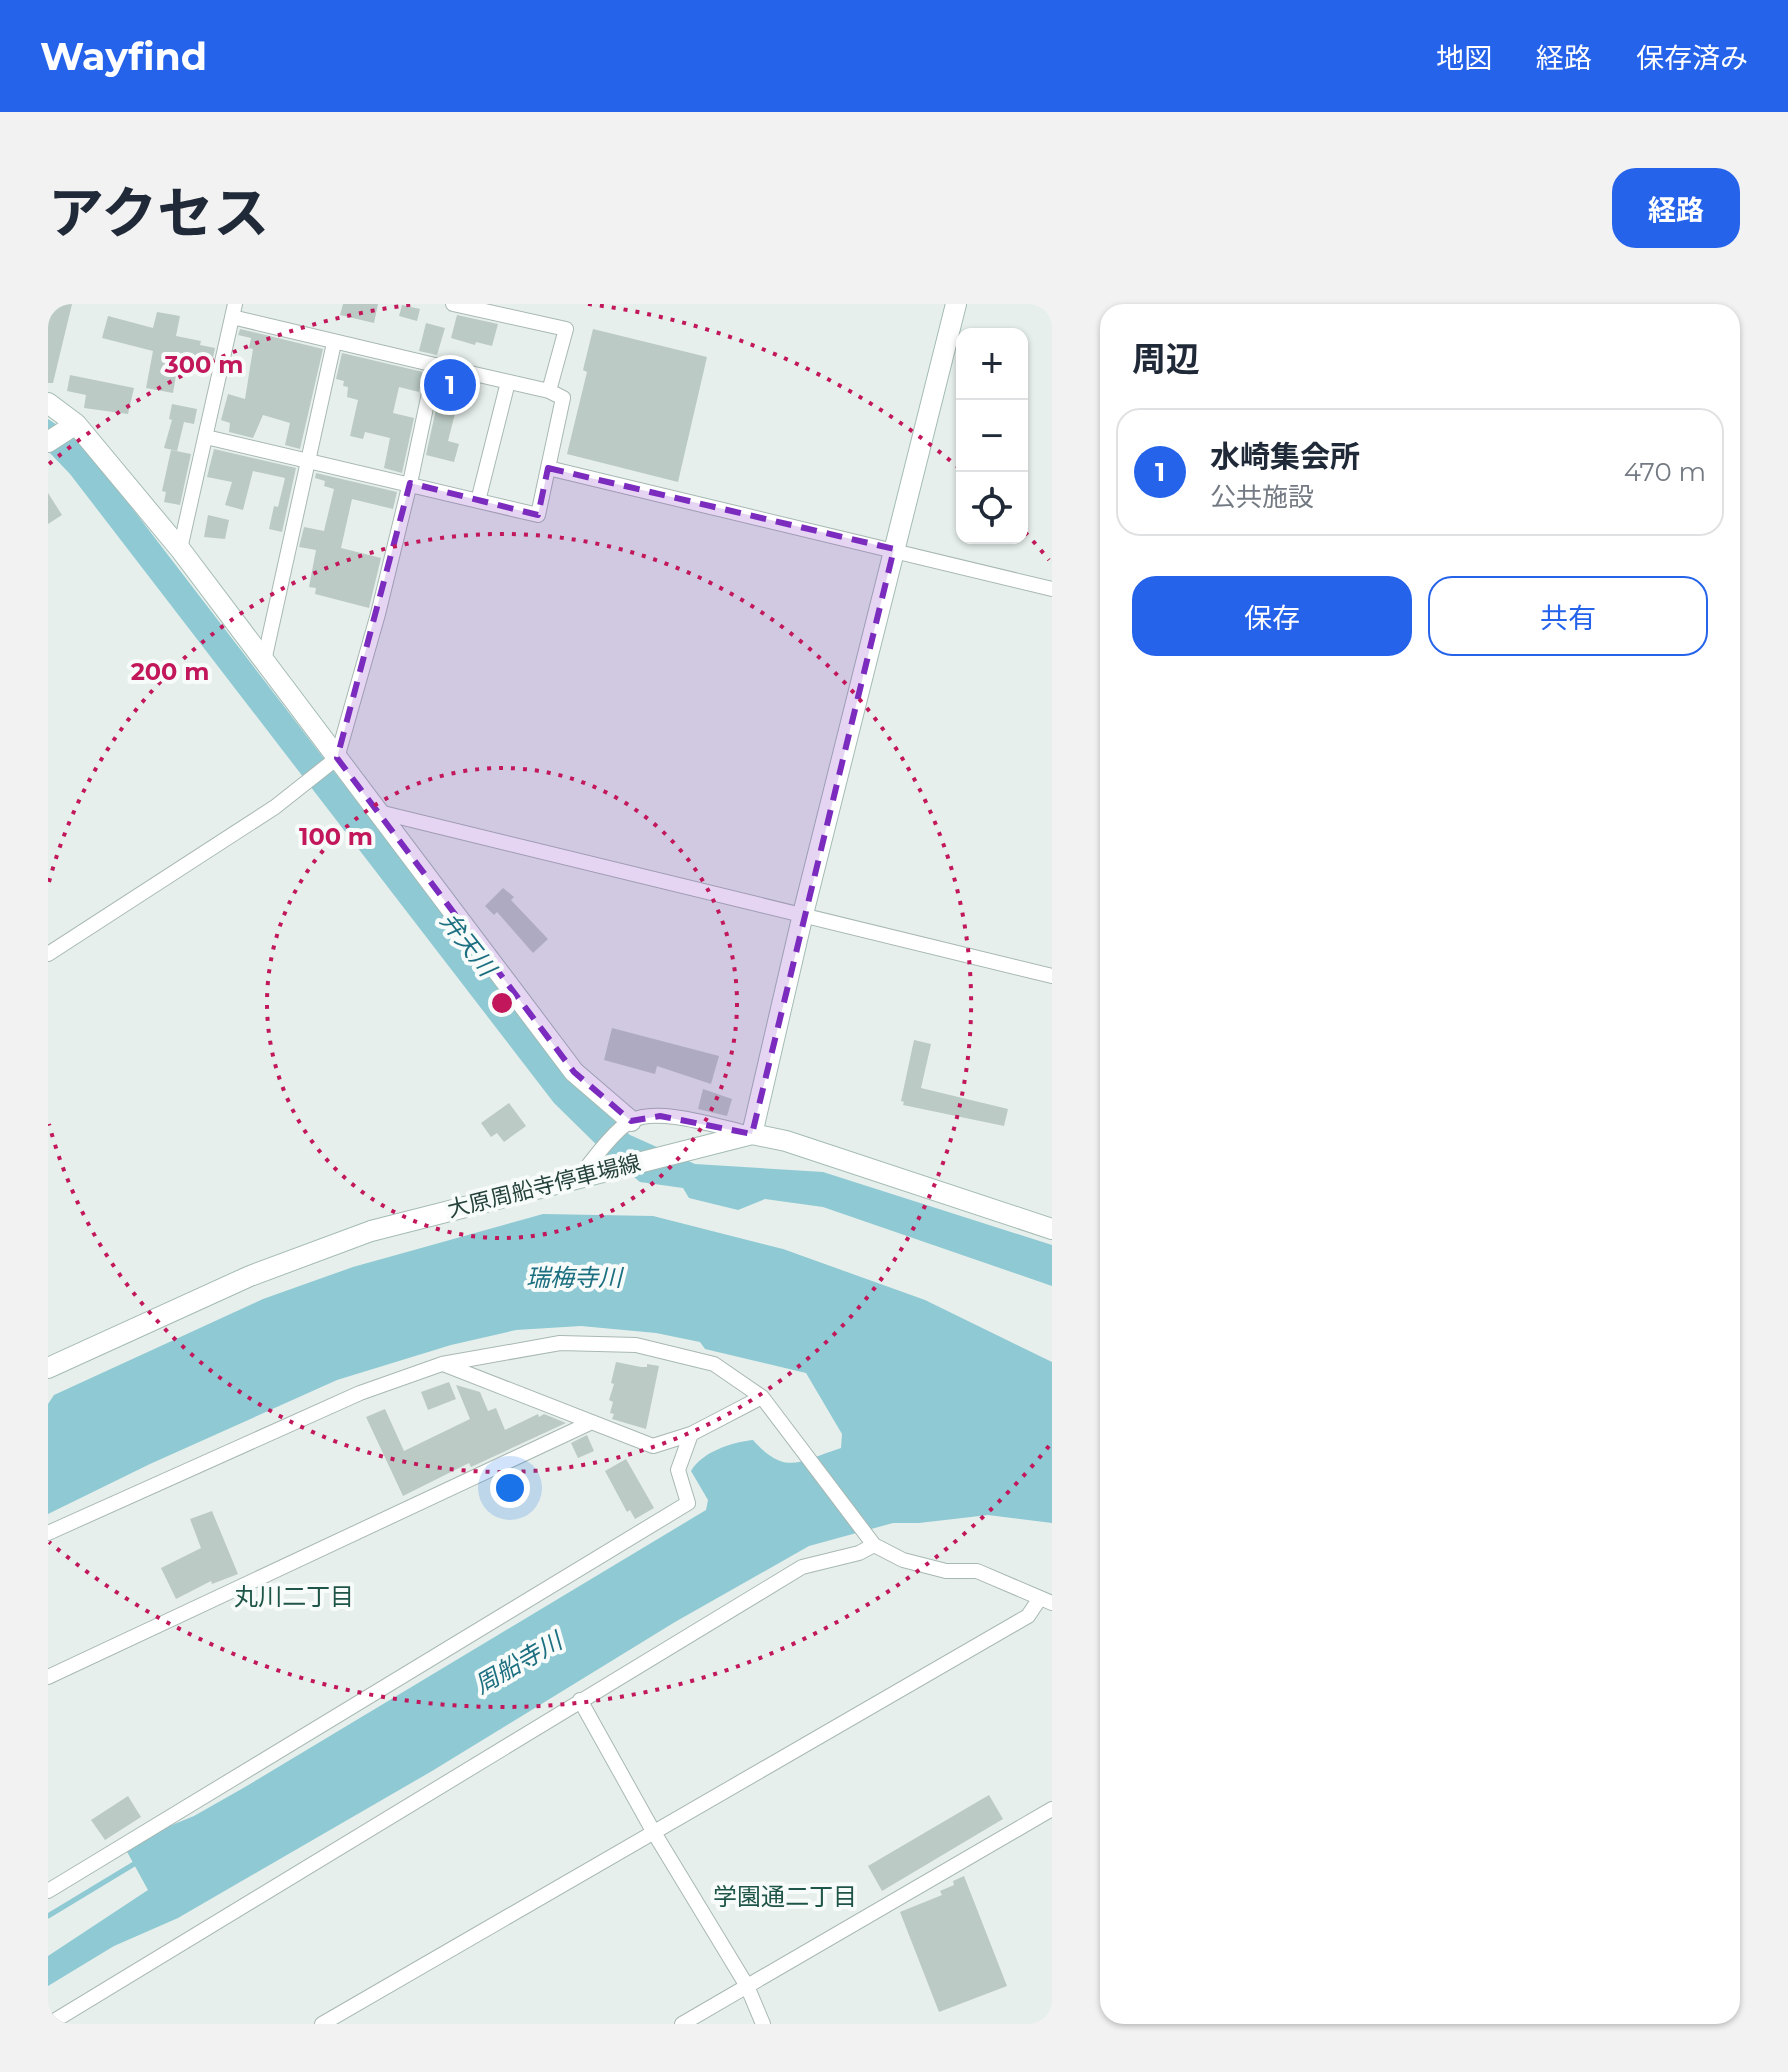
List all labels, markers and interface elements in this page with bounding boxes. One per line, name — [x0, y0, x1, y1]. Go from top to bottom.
text: Wayfind — [40, 33, 207, 80]
text: 地図 — [1436, 41, 1492, 75]
text: 経路 — [1536, 41, 1592, 75]
text: 保存済み — [1636, 41, 1748, 75]
button: 経路 — [1612, 168, 1740, 248]
text: アクセス — [48, 179, 269, 247]
map controls — [956, 328, 1028, 544]
button: + — [956, 328, 1028, 400]
text: 周辺 — [1132, 338, 1200, 380]
text: 300 m — [164, 350, 243, 379]
pin: 1 — [424, 355, 476, 415]
button: − — [956, 400, 1028, 472]
text: 水崎集会所 — [1210, 438, 1360, 475]
text: 1 — [1155, 456, 1165, 488]
text: 470 m — [1624, 456, 1706, 488]
button: locate — [956, 472, 1028, 544]
text: 公共施設 — [1210, 481, 1314, 513]
button: 保存 — [1132, 576, 1412, 656]
button: 共有 — [1428, 576, 1708, 656]
text: 200 m — [131, 657, 209, 686]
text: 100 m — [299, 822, 373, 851]
water label: 弁天川 — [434, 907, 503, 984]
centre of rings — [488, 989, 516, 1017]
street label: 大原周船寺停車場線 — [445, 1149, 643, 1223]
water label: 瑞梅寺川 — [526, 1263, 625, 1292]
your location — [490, 1468, 530, 1508]
district label: 丸川二丁目 — [234, 1582, 354, 1611]
water label: 周船寺川 — [469, 1625, 569, 1700]
district label: 学園通二丁目 — [713, 1882, 857, 1911]

